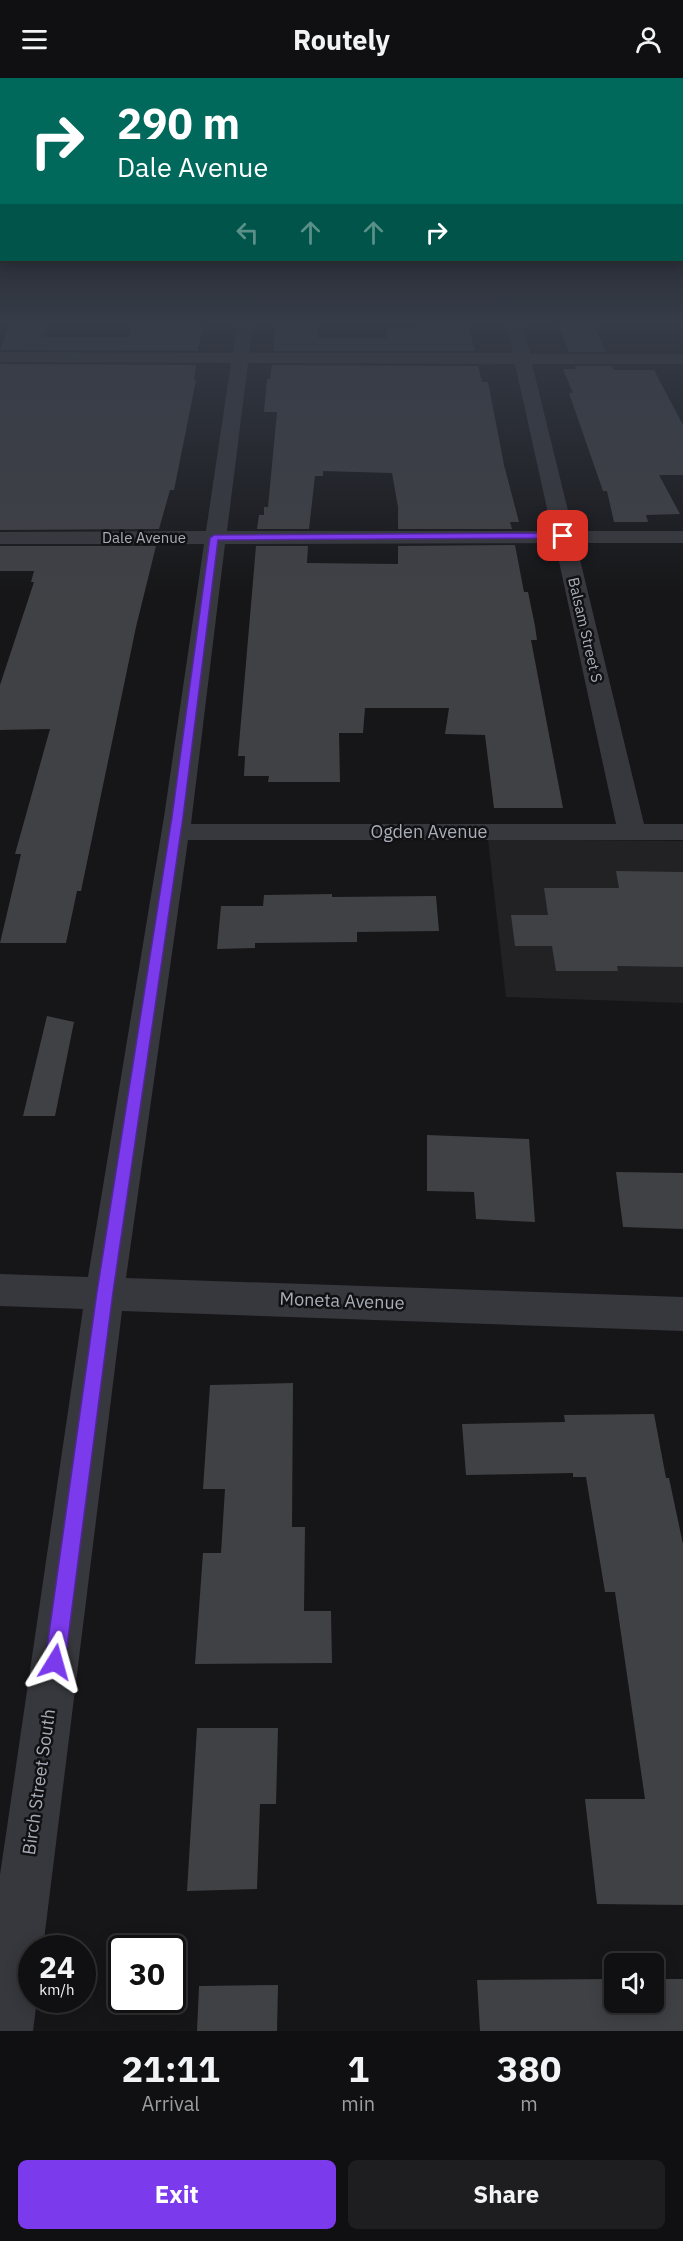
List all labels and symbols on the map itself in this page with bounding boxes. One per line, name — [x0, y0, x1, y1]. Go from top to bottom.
pin — [537, 510, 588, 561]
street label: Dale Avenue — [102, 528, 186, 547]
street label: Balsam Street S — [564, 575, 607, 684]
street label: Ogden Avenue — [370, 820, 488, 843]
street label: Moneta Avenue — [279, 1287, 405, 1314]
position arrow — [23, 1630, 87, 1694]
street label: Birch Street South — [17, 1707, 60, 1856]
speed limit sign: 30 — [108, 1935, 186, 2013]

